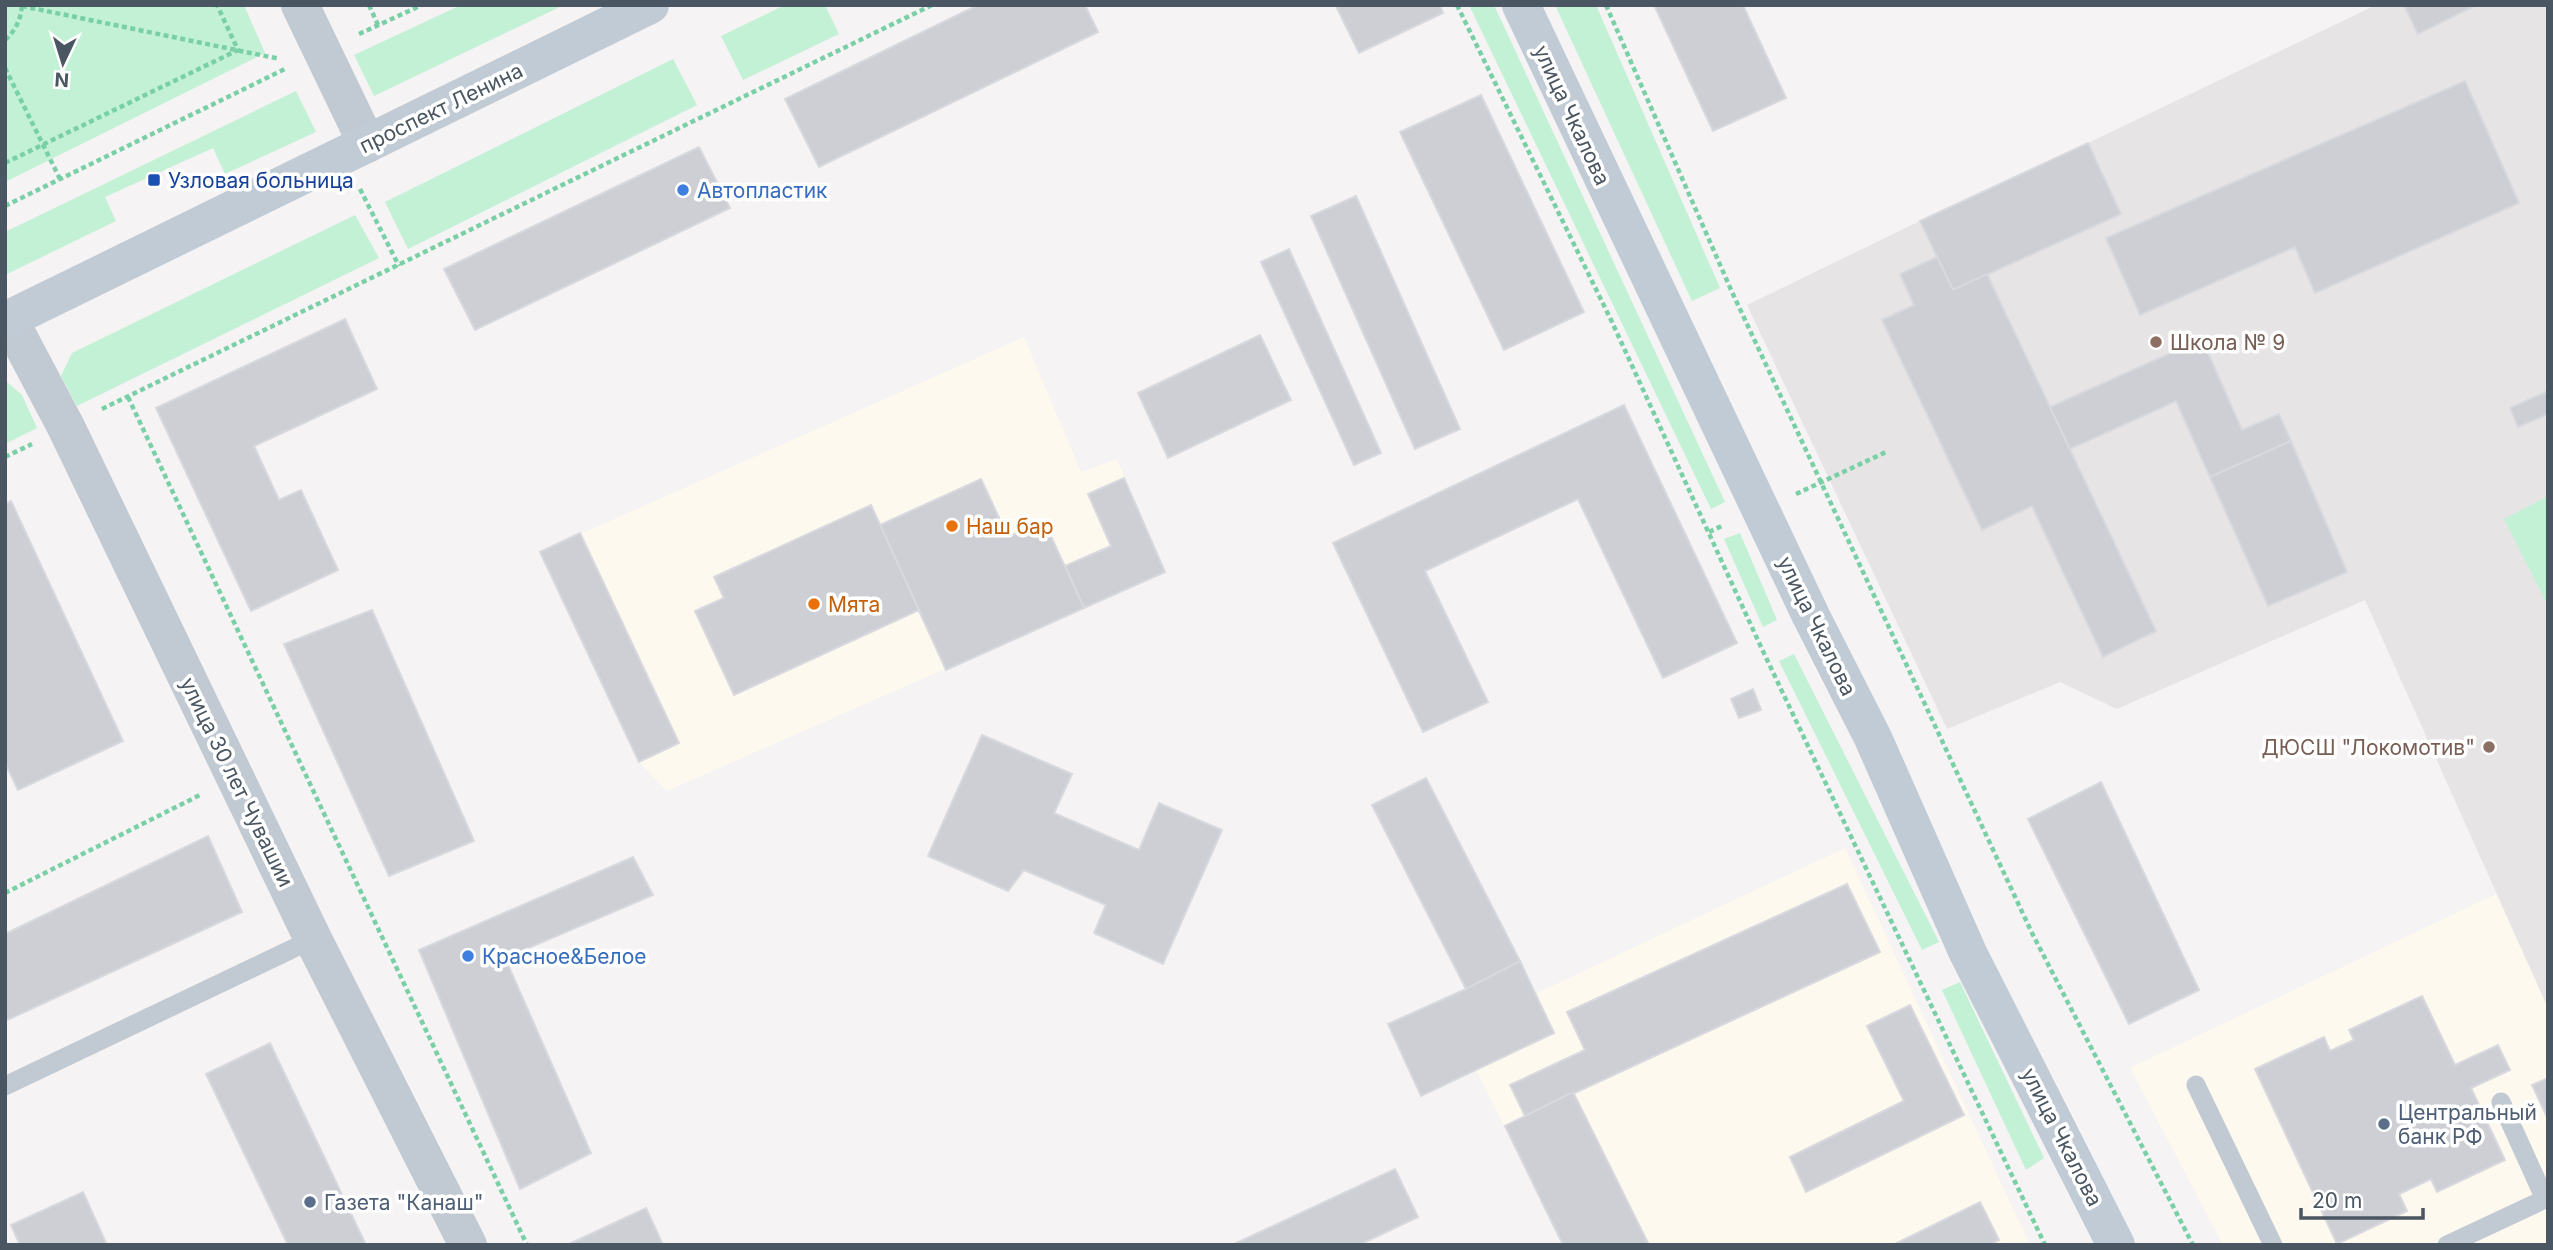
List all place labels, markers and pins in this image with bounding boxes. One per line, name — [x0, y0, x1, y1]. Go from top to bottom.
place label: Узловая больница — [168, 168, 354, 193]
marker: Узловая больница — [146, 172, 162, 188]
place label: Автопластик — [697, 178, 828, 203]
marker: Автопластик — [675, 182, 691, 198]
place label: Школа № 9 — [2170, 330, 2285, 355]
marker: Школа № 9 — [2148, 334, 2164, 350]
place label: Наш бар — [966, 514, 1054, 539]
marker: Наш бар — [944, 518, 960, 534]
place label: Мята — [828, 592, 880, 617]
marker: Мята — [806, 596, 822, 612]
place label: ДЮСШ "Локомотив" — [2262, 735, 2475, 760]
marker: ДЮСШ "Локомотив" — [2481, 739, 2497, 755]
place label: Красное&Белое — [482, 944, 646, 969]
marker: Красное&Белое — [460, 948, 476, 964]
place label: Центральный банк РФ — [2398, 1100, 2537, 1149]
marker: Центральный банк РФ — [2376, 1116, 2392, 1132]
place label: Газета "Канаш" — [324, 1190, 483, 1215]
marker: Газета "Канаш" — [302, 1194, 318, 1210]

